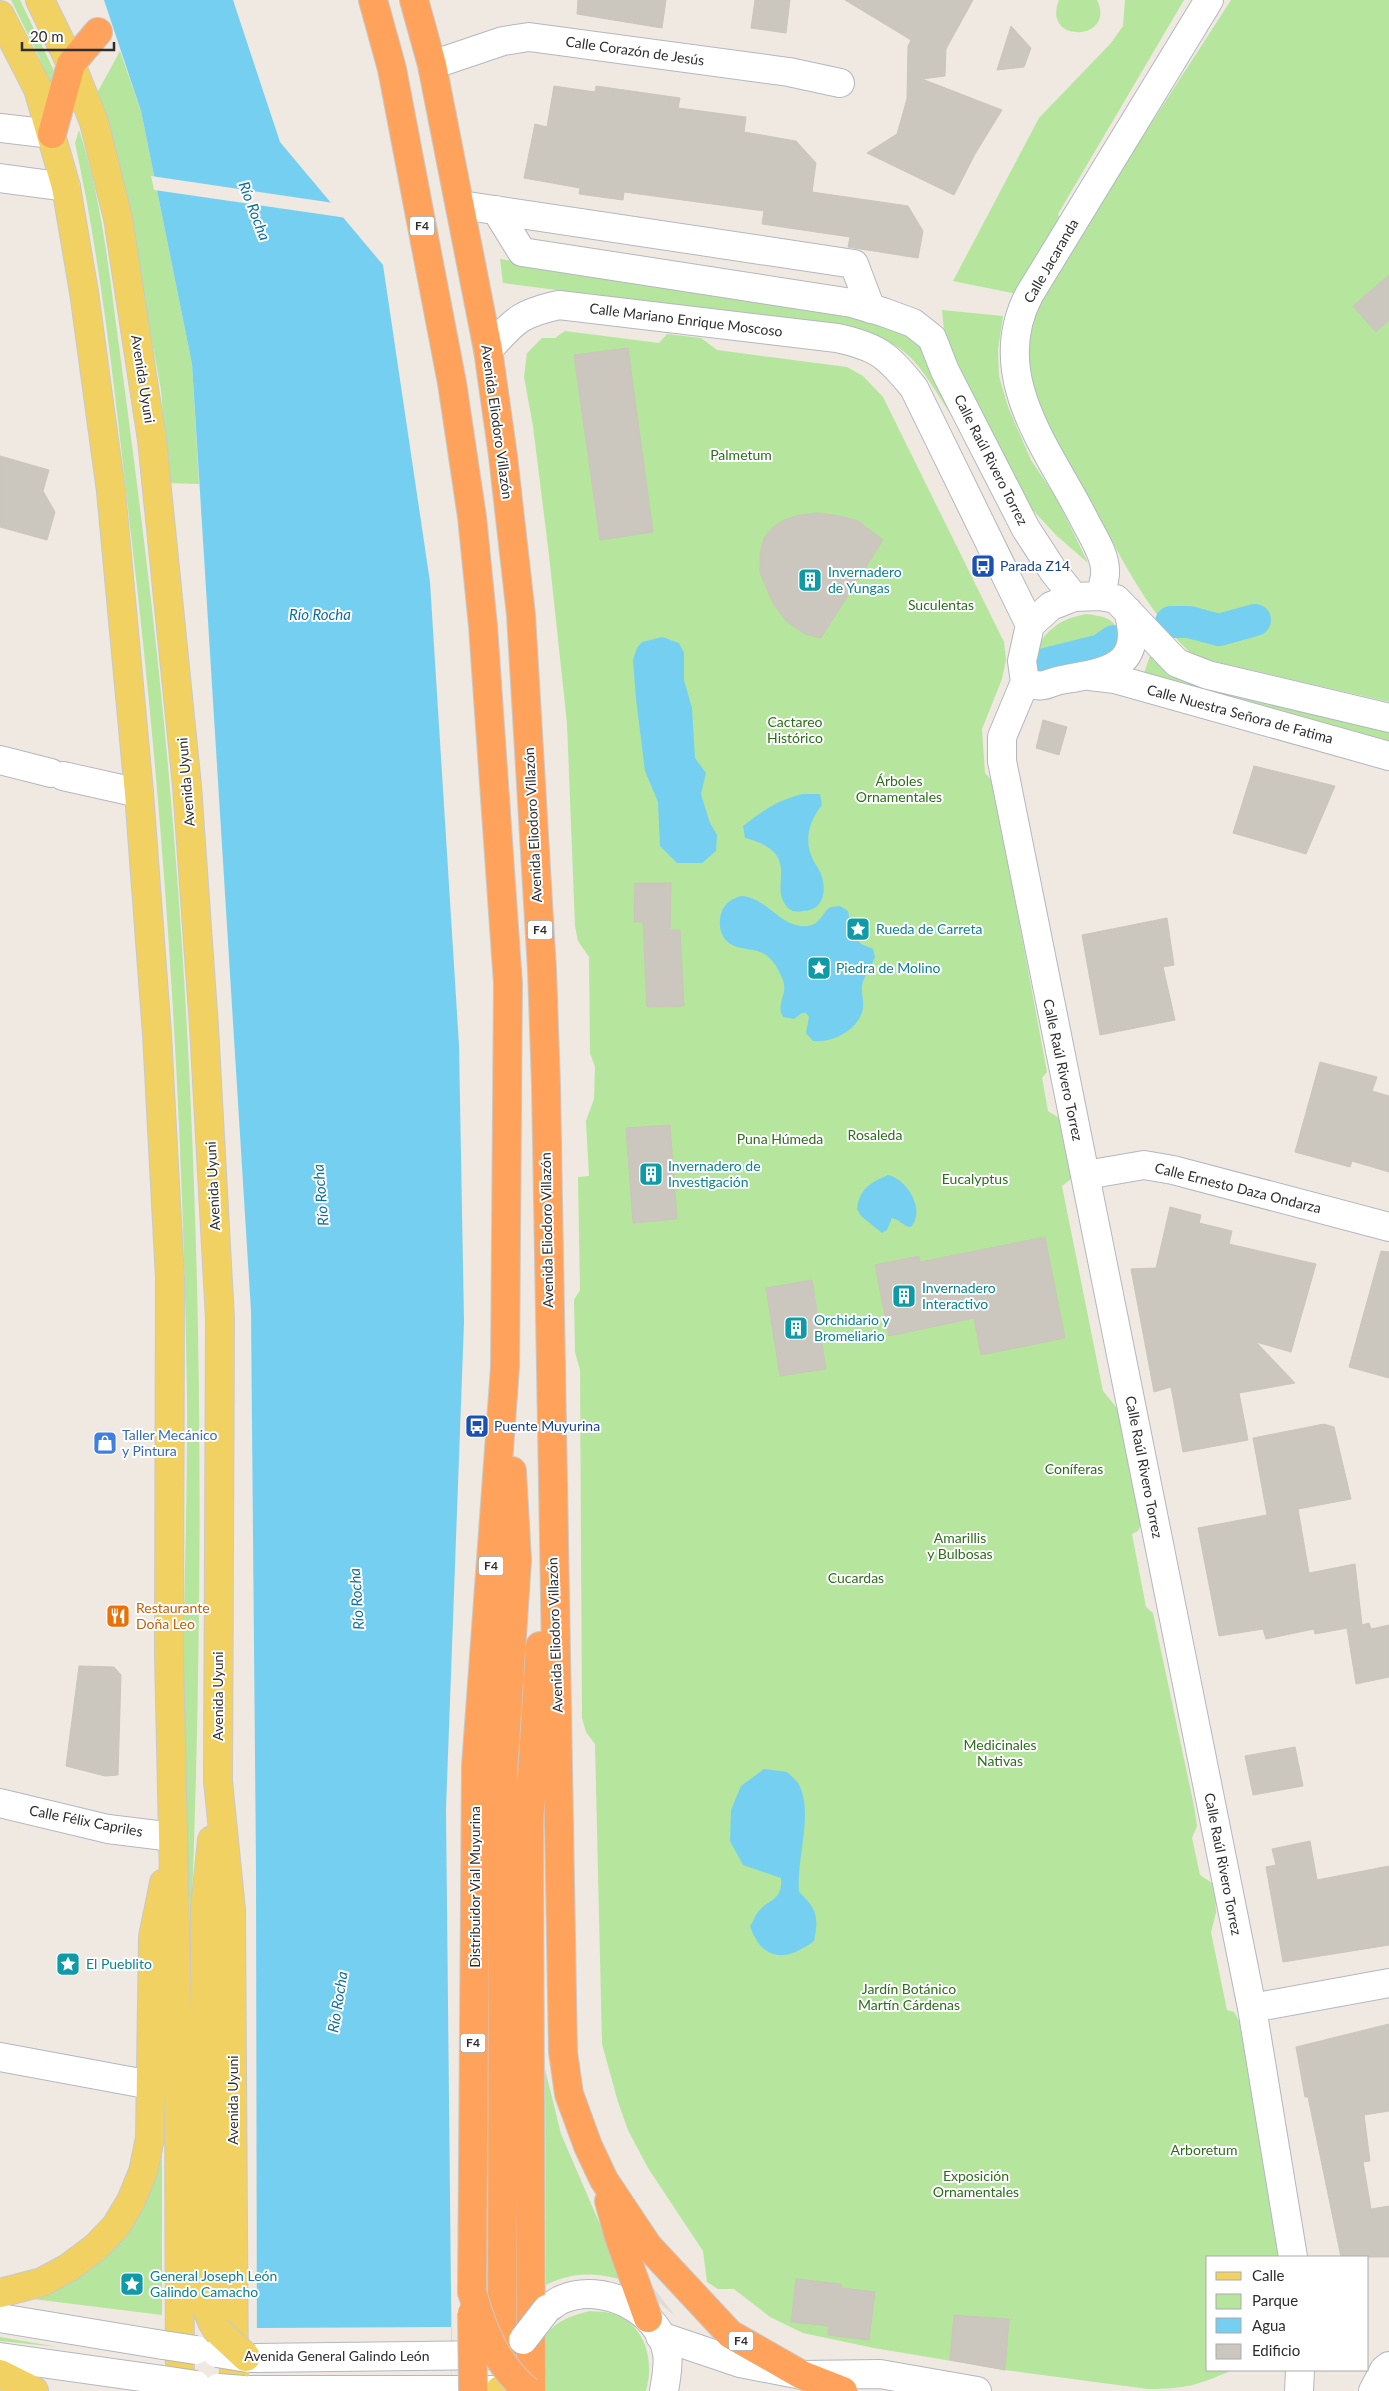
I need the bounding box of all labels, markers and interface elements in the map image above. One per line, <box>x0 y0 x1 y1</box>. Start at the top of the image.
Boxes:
scale bar <box>22 20 115 52</box>
text: 20 m <box>30 27 64 45</box>
street label: Calle Corazón de Jesús <box>565 32 706 69</box>
water label: Río Rocha <box>235 179 275 243</box>
street label: Calle Jacaranda <box>1020 216 1082 306</box>
road number: F4 <box>410 217 434 236</box>
street label: Calle Mariano Enrique Moscoso <box>589 299 784 340</box>
street label: Avenida Uyuni <box>128 333 159 424</box>
street label: Avenida Eliodoro Villazón <box>478 344 517 500</box>
street label: Calle Raúl Rivero Torrez <box>951 391 1032 528</box>
park label: Palmetum <box>710 446 772 463</box>
bus stop icon: Parada Z14 <box>970 553 996 579</box>
place label: Parada Z14 <box>1000 557 1070 574</box>
place label: Invernadero de Yungas <box>828 563 902 596</box>
building icon: Invernadero de Yungas <box>797 567 823 593</box>
park label: Suculentas <box>908 596 974 613</box>
water label: Río Rocha <box>289 605 351 623</box>
street label: Calle Nuestra Señora de Fatima <box>1145 680 1335 747</box>
park label: Cactareo Histórico <box>767 713 823 746</box>
street label: Avenida Uyuni <box>173 737 198 827</box>
street label: Avenida Eliodoro Villazón <box>520 747 545 903</box>
park label: Árboles Ornamentales <box>856 772 942 805</box>
place icon: Rueda de Carreta <box>845 916 871 942</box>
road number: F4 <box>528 920 552 940</box>
place label: Rueda de Carreta <box>876 920 982 937</box>
place icon: Piedra de Molino <box>806 955 832 981</box>
place label: Piedra de Molino <box>836 959 940 976</box>
street label: Calle Raúl Rivero Torrez <box>1040 997 1087 1142</box>
park label: Rosaleda <box>848 1126 902 1143</box>
park label: Puna Húmeda <box>737 1130 823 1147</box>
street label: Avenida Uyuni <box>202 1141 223 1231</box>
street label: Avenida Eliodoro Villazón <box>537 1152 556 1308</box>
place label: Invernadero de Investigación <box>668 1157 761 1190</box>
street label: Calle Ernesto Daza Ondarza <box>1153 1159 1323 1216</box>
building icon: Invernadero de Investigación <box>638 1161 664 1187</box>
water label: Río Rocha <box>308 1163 332 1227</box>
park label: Eucalyptus <box>942 1170 1008 1187</box>
place label: Invernadero Interactivo <box>922 1279 996 1312</box>
building icon: Invernadero Interactivo <box>891 1283 917 1309</box>
place label: Orchidario y Bromeliario <box>814 1311 890 1344</box>
building icon: Orchidario y Bromeliario <box>783 1315 809 1341</box>
street label: Calle Raúl Rivero Torrez <box>1122 1394 1167 1540</box>
bus stop icon: Puente Muyurina <box>464 1413 490 1439</box>
place label: Puente Muyurina <box>494 1417 600 1434</box>
place label: Taller Mecánico y Pintura <box>122 1426 218 1459</box>
shop icon: Taller Mecánico y Pintura <box>92 1430 118 1456</box>
park label: Coníferas <box>1045 1460 1103 1477</box>
park label: Amarillis y Bulbosas <box>927 1529 993 1562</box>
road number: F4 <box>478 1556 504 1575</box>
street label: Avenida Eliodoro Villazón <box>543 1557 566 1713</box>
water label: Río Rocha <box>345 1567 367 1631</box>
park label: Cucardas <box>828 1569 884 1586</box>
place label: Restaurante Doña Leo <box>136 1599 210 1632</box>
restaurant icon: Restaurante Doña Leo <box>105 1603 131 1629</box>
street label: Avenida Uyuni <box>209 1651 226 1741</box>
park label: Medicinales Nativas <box>964 1736 1036 1769</box>
street label: Calle Raúl Rivero Torrez <box>1201 1791 1246 1937</box>
street label: Calle Félix Capriles <box>28 1801 144 1840</box>
street label: Distribuidor Vial Muyurina <box>466 1806 483 1968</box>
place icon: El Pueblito <box>55 1951 81 1977</box>
place label: El Pueblito <box>86 1955 152 1972</box>
water label: Río Rocha <box>323 1970 351 2034</box>
park label: Jardín Botánico Martín Cárdenas <box>858 1980 960 2013</box>
road number: F4 <box>460 2034 486 2052</box>
street label: Avenida Uyuni <box>224 2055 241 2145</box>
park label: Arboretum <box>1171 2141 1237 2158</box>
park label: Exposición Ornamentales <box>933 2167 1019 2200</box>
legend <box>1206 2256 1369 2371</box>
text: Calle <box>1252 2266 1285 2284</box>
place label: General Joseph León Galindo Camacho <box>150 2267 277 2300</box>
place icon: General Joseph León Galindo Camacho <box>119 2271 145 2297</box>
text: Parque <box>1252 2291 1298 2309</box>
text: Agua <box>1252 2316 1286 2334</box>
road number: F4 <box>728 2332 754 2350</box>
text: Edificio <box>1252 2341 1300 2359</box>
street label: Avenida General Galindo León <box>244 2347 430 2364</box>

